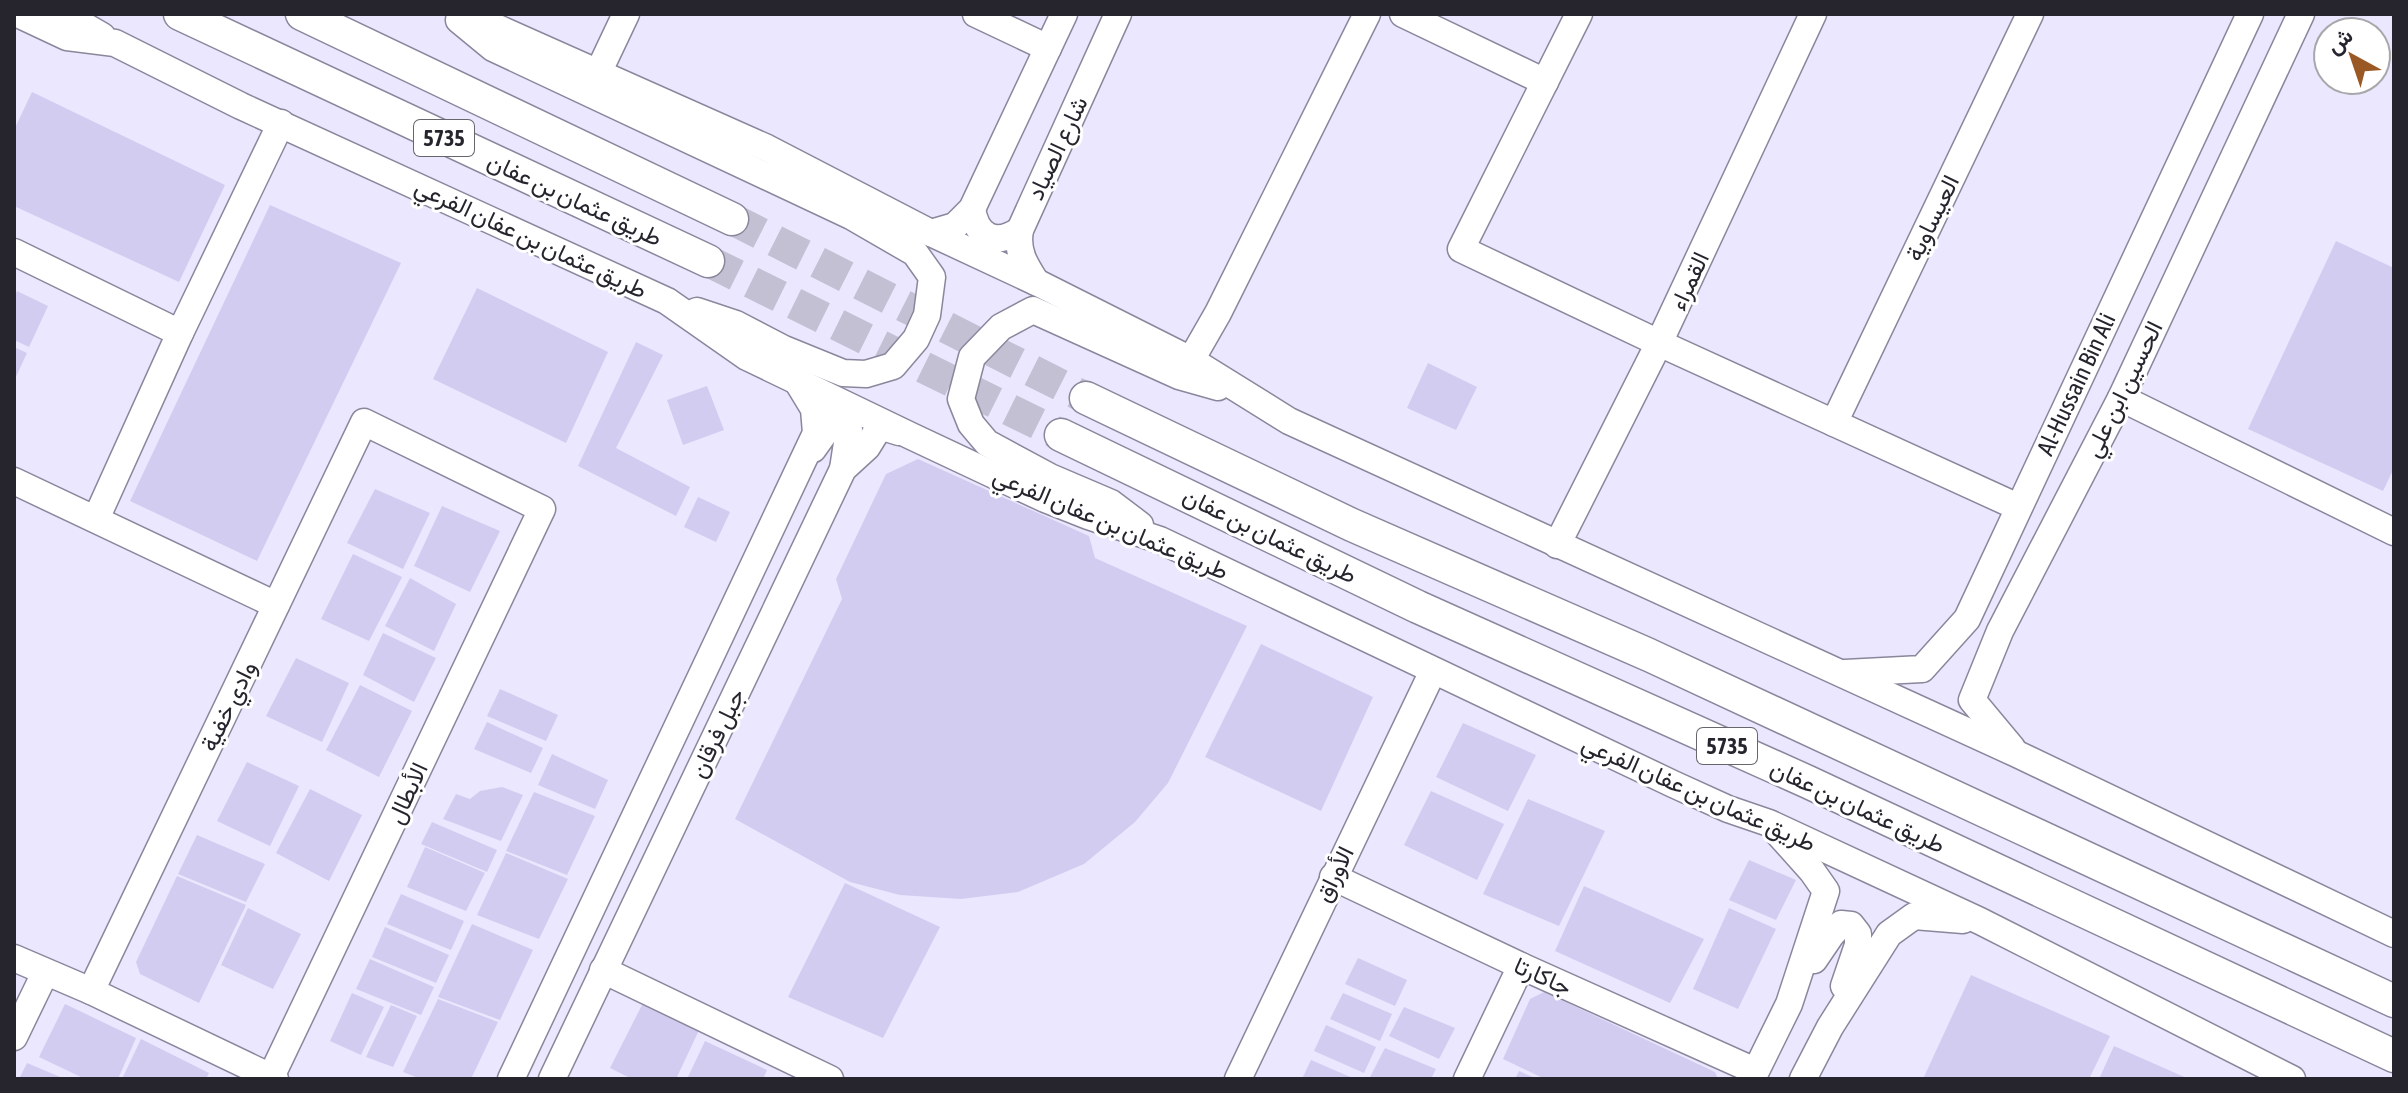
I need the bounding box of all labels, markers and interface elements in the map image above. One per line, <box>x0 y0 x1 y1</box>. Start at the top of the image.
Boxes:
north arrow <box>2312 16 2392 96</box>
text: ش <box>2321 22 2358 60</box>
street label: شارع الصياد <box>1021 92 1095 205</box>
road number: 5735 <box>414 120 474 156</box>
street label: طريق عثمان بن عفان <box>483 147 667 253</box>
street label: العيساوية <box>1900 171 1966 266</box>
street label: طريق عثمان بن عفان الفرعي <box>408 172 651 309</box>
street label: القمراء <box>1664 248 1716 315</box>
street label: Al-Hussain Bin Ali <box>2031 309 2121 459</box>
street label: الحسين ابن علي <box>2078 316 2173 464</box>
street label: طريق عثمان بن عفان الفرعي <box>987 461 1233 590</box>
street label: طريق عثمان بن عفان <box>1178 481 1361 590</box>
street label: وادي خفية <box>195 656 267 758</box>
street label: جبل فرقان <box>684 684 752 783</box>
road number: 5735 <box>1697 728 1757 764</box>
street label: طريق عثمان بن عفان الفرعي <box>1576 729 1820 862</box>
street label: طريق عثمان بن عفان <box>1766 754 1950 860</box>
street label: الأبطال <box>381 758 434 828</box>
street label: الأوراق <box>1309 842 1361 907</box>
street label: جاكارتا <box>1509 951 1576 1002</box>

